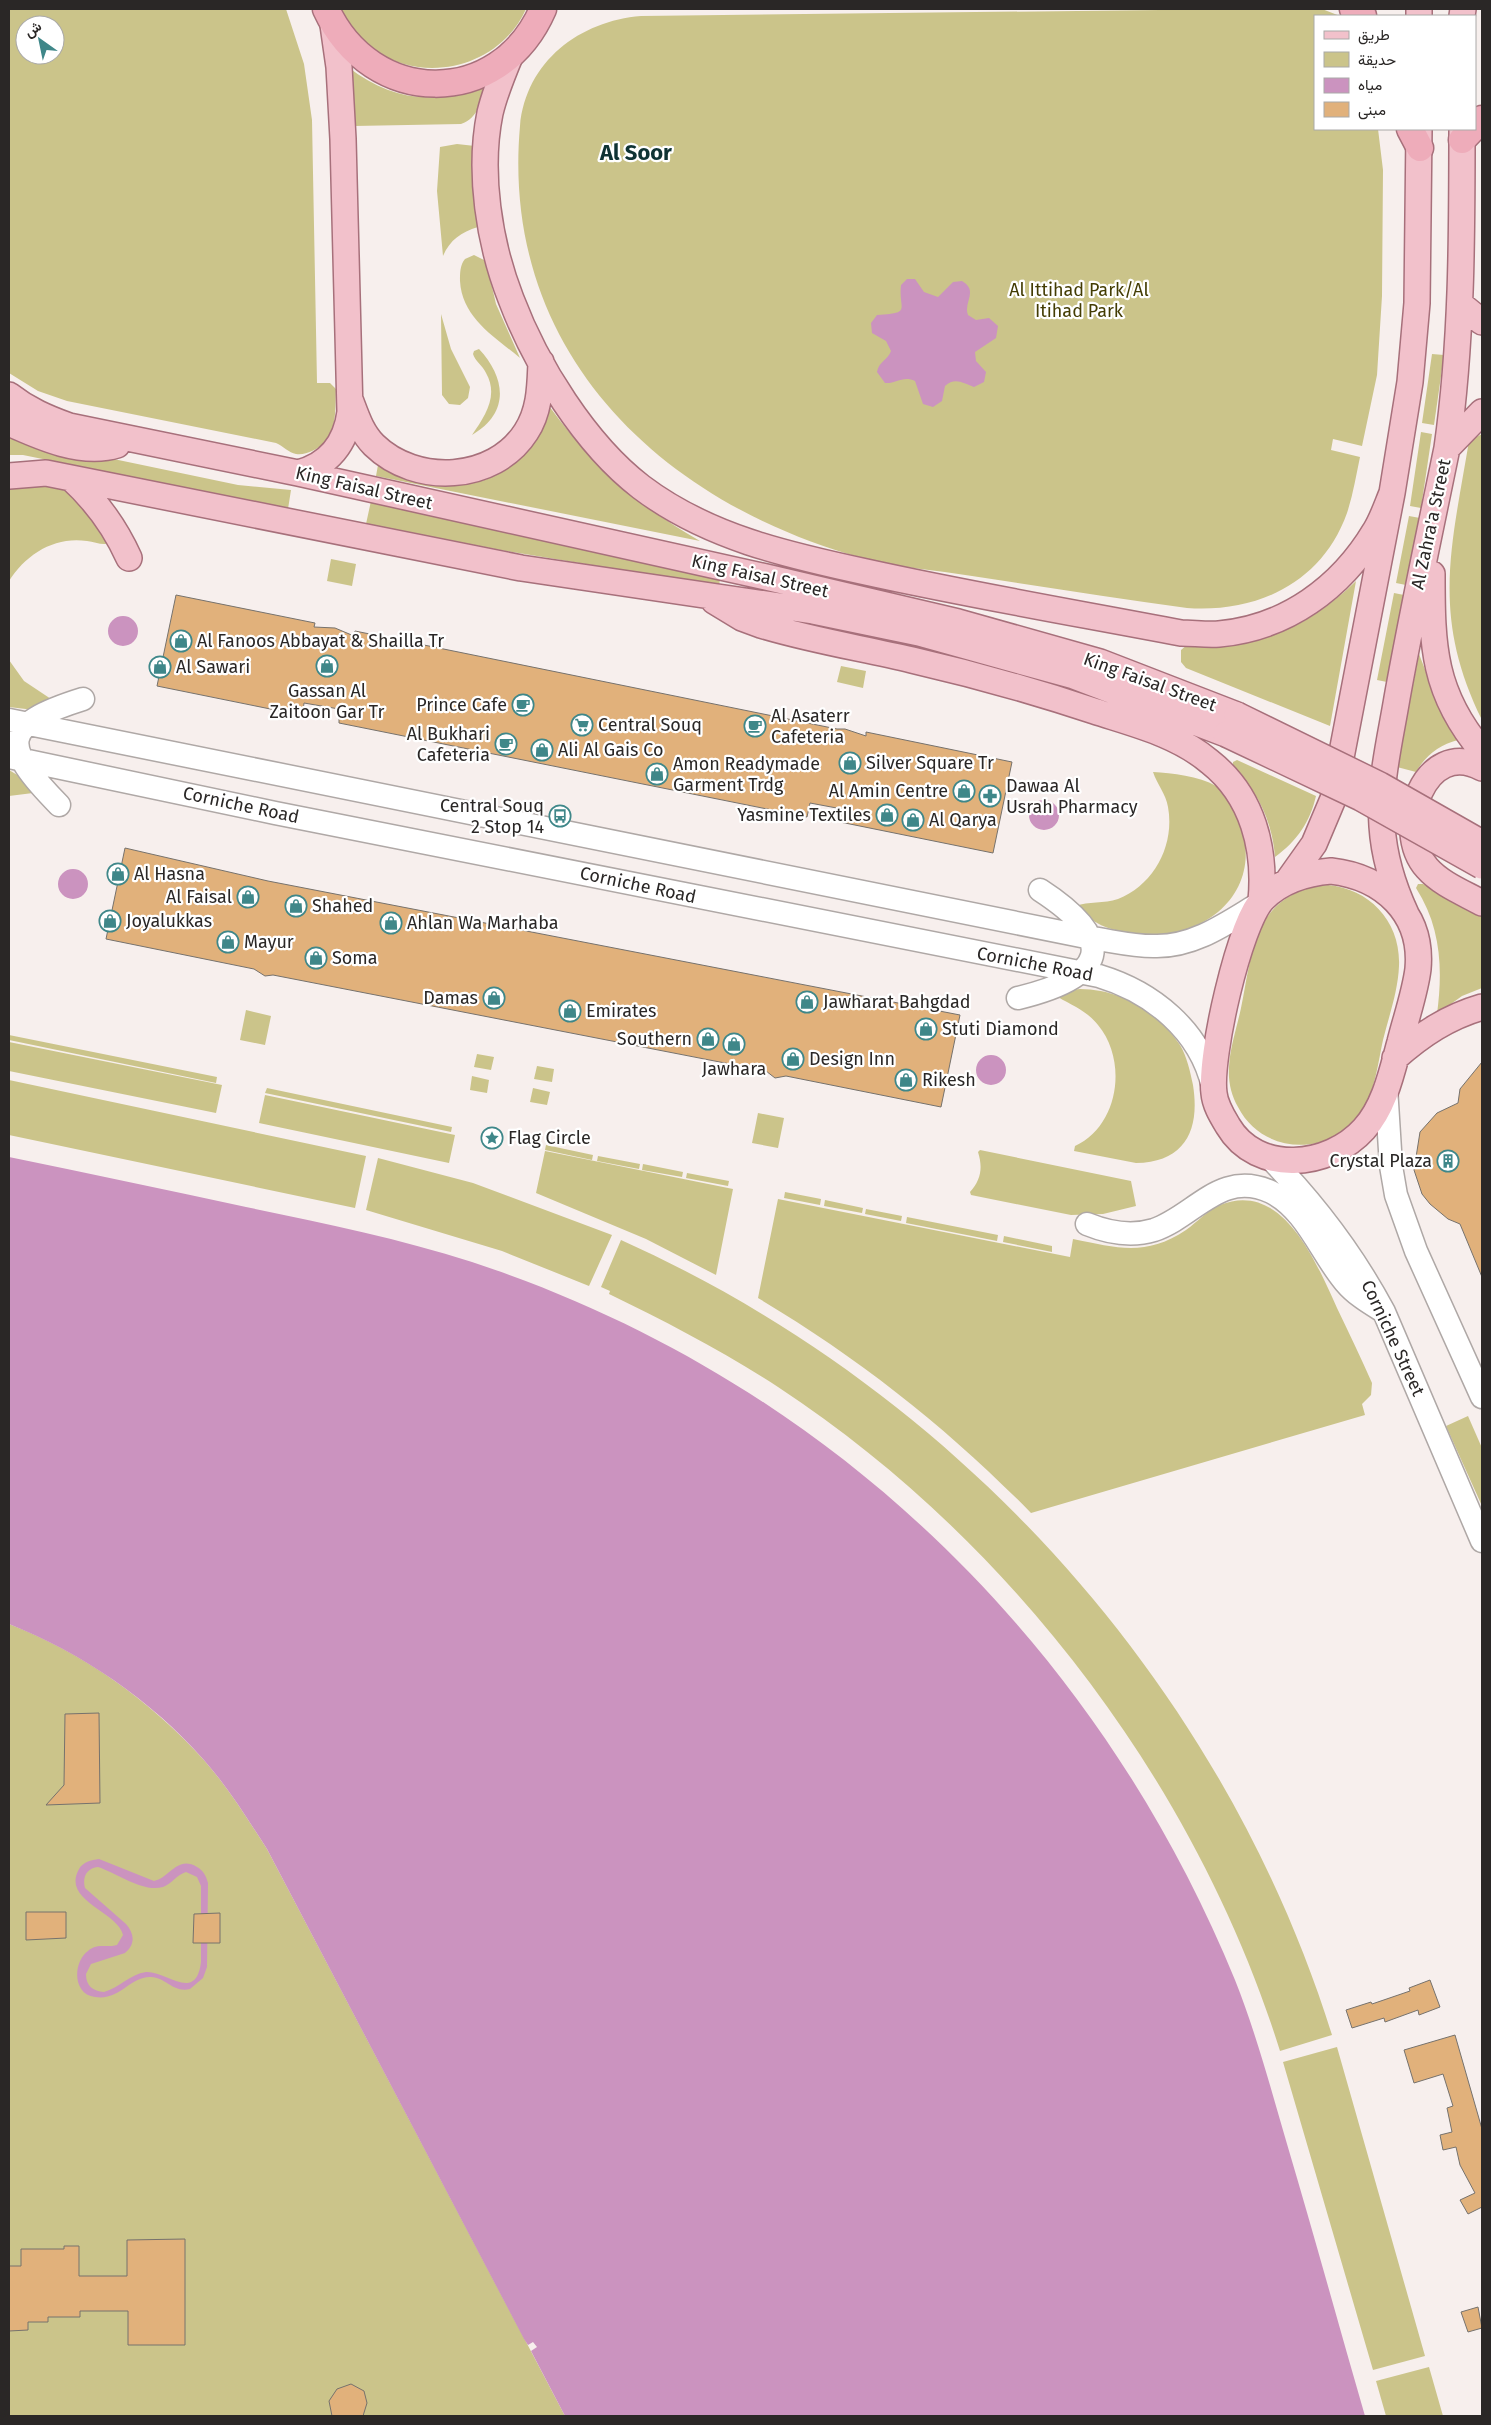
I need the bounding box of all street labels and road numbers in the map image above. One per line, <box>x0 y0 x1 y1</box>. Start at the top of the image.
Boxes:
street label: Al Zahra'a Street <box>1406 456 1456 591</box>
street label: King Faisal Street <box>293 462 435 515</box>
street label: King Faisal Street <box>689 550 831 603</box>
street label: King Faisal Street <box>1081 648 1220 716</box>
street label: Corniche Road <box>181 782 301 828</box>
street label: Corniche Road <box>578 862 698 908</box>
street label: Corniche Road <box>975 942 1095 986</box>
street label: Corniche Street <box>1357 1277 1430 1400</box>

